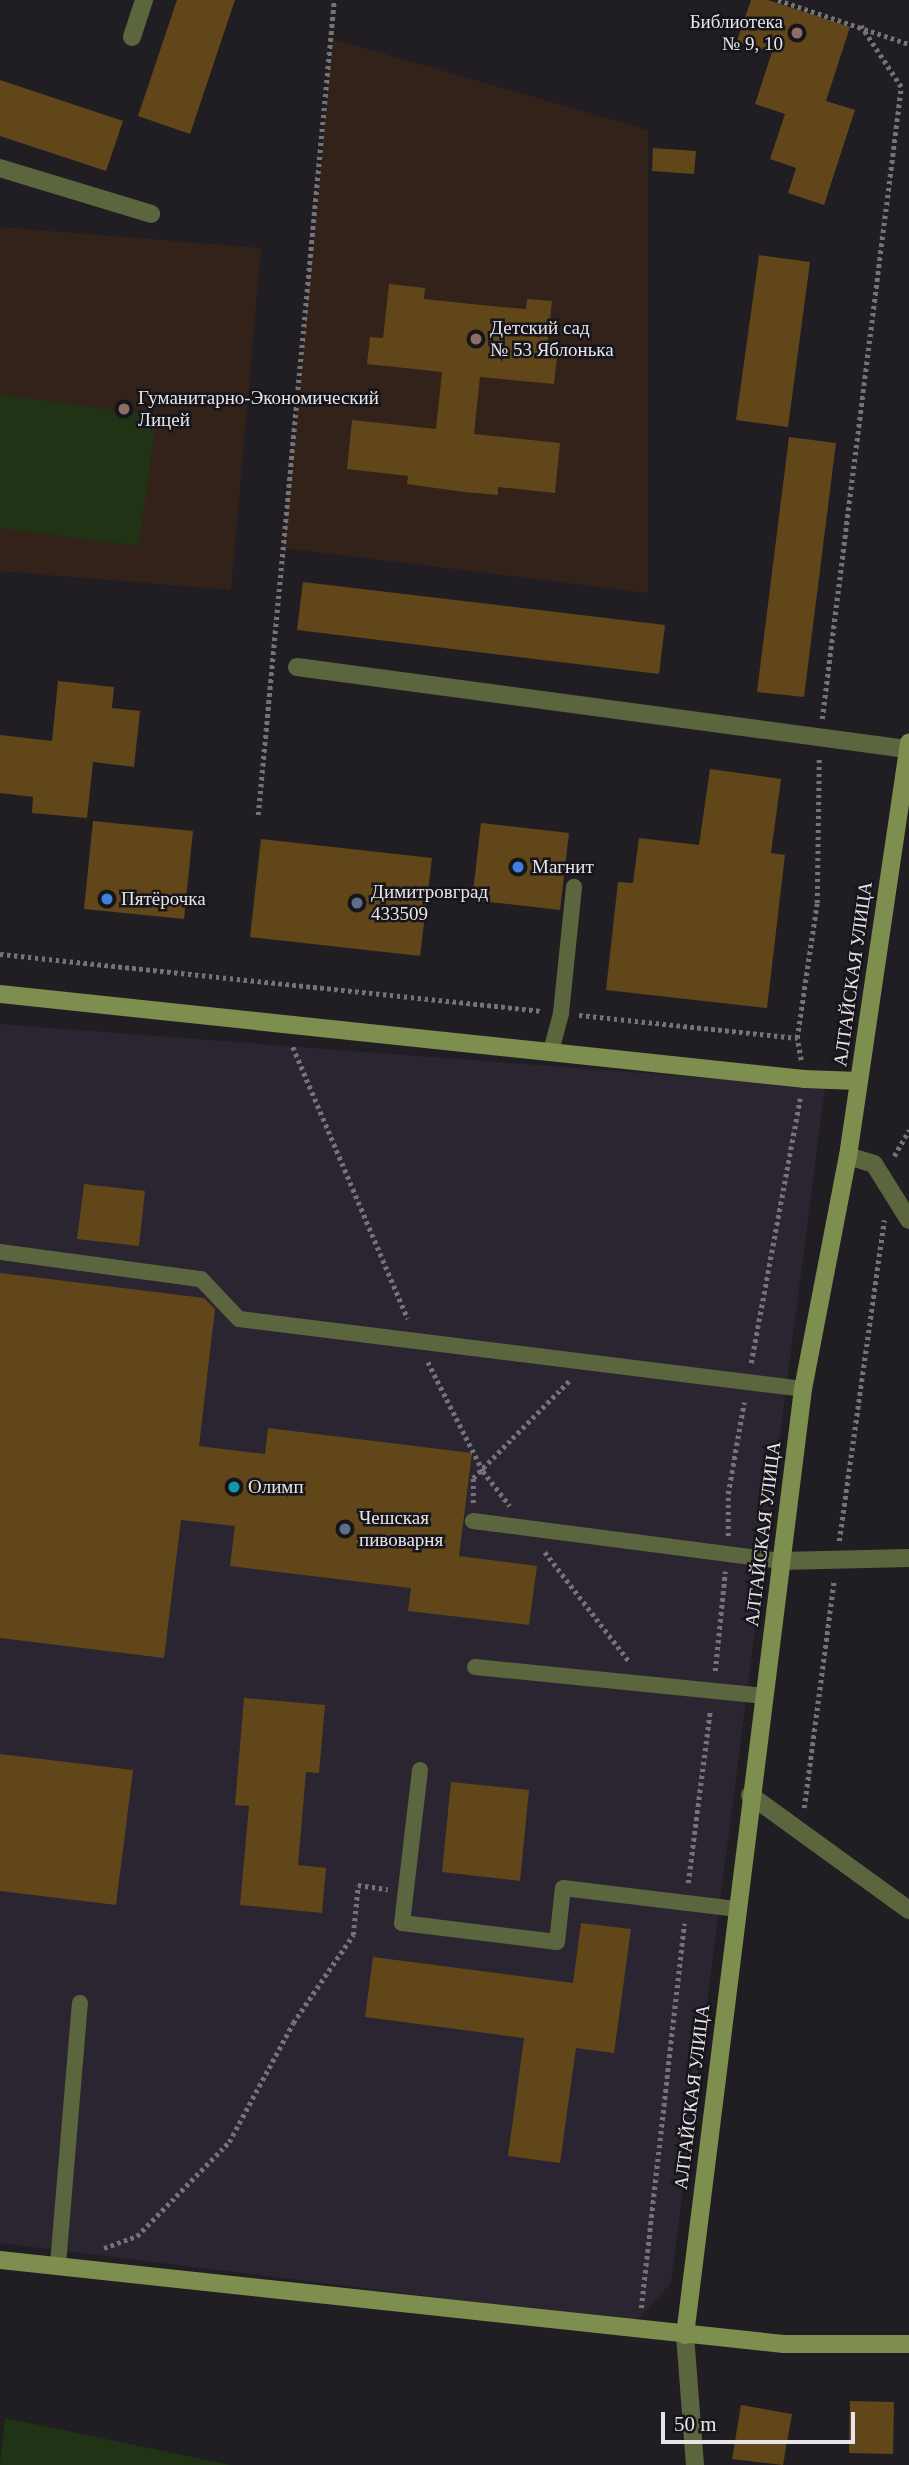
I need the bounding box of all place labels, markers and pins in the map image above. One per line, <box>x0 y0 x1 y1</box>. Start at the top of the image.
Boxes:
place label: Библиотека № 9, 10 <box>690 11 783 55</box>
marker: Библиотека № 9, 10 <box>789 25 805 41</box>
place label: Детский сад № 53 Яблонька <box>490 317 614 361</box>
marker: Детский сад № 53 Яблонька <box>468 331 484 347</box>
place label: Гуманитарно-Экономический Лицей <box>138 387 379 431</box>
marker: Гуманитарно-Экономический Лицей <box>116 401 132 417</box>
place label: Магнит <box>532 856 594 878</box>
marker: Магнит <box>510 859 526 875</box>
place label: Димитровград 433509 <box>371 881 488 925</box>
place label: Пятёрочка <box>121 888 206 910</box>
marker: Пятёрочка <box>99 891 115 907</box>
marker: Димитровград 433509 <box>349 895 365 911</box>
place label: Олимп <box>248 1476 304 1498</box>
marker: Олимп <box>226 1479 242 1495</box>
place label: Чешская пивоварня <box>359 1507 443 1551</box>
marker: Чешская пивоварня <box>337 1521 353 1537</box>

